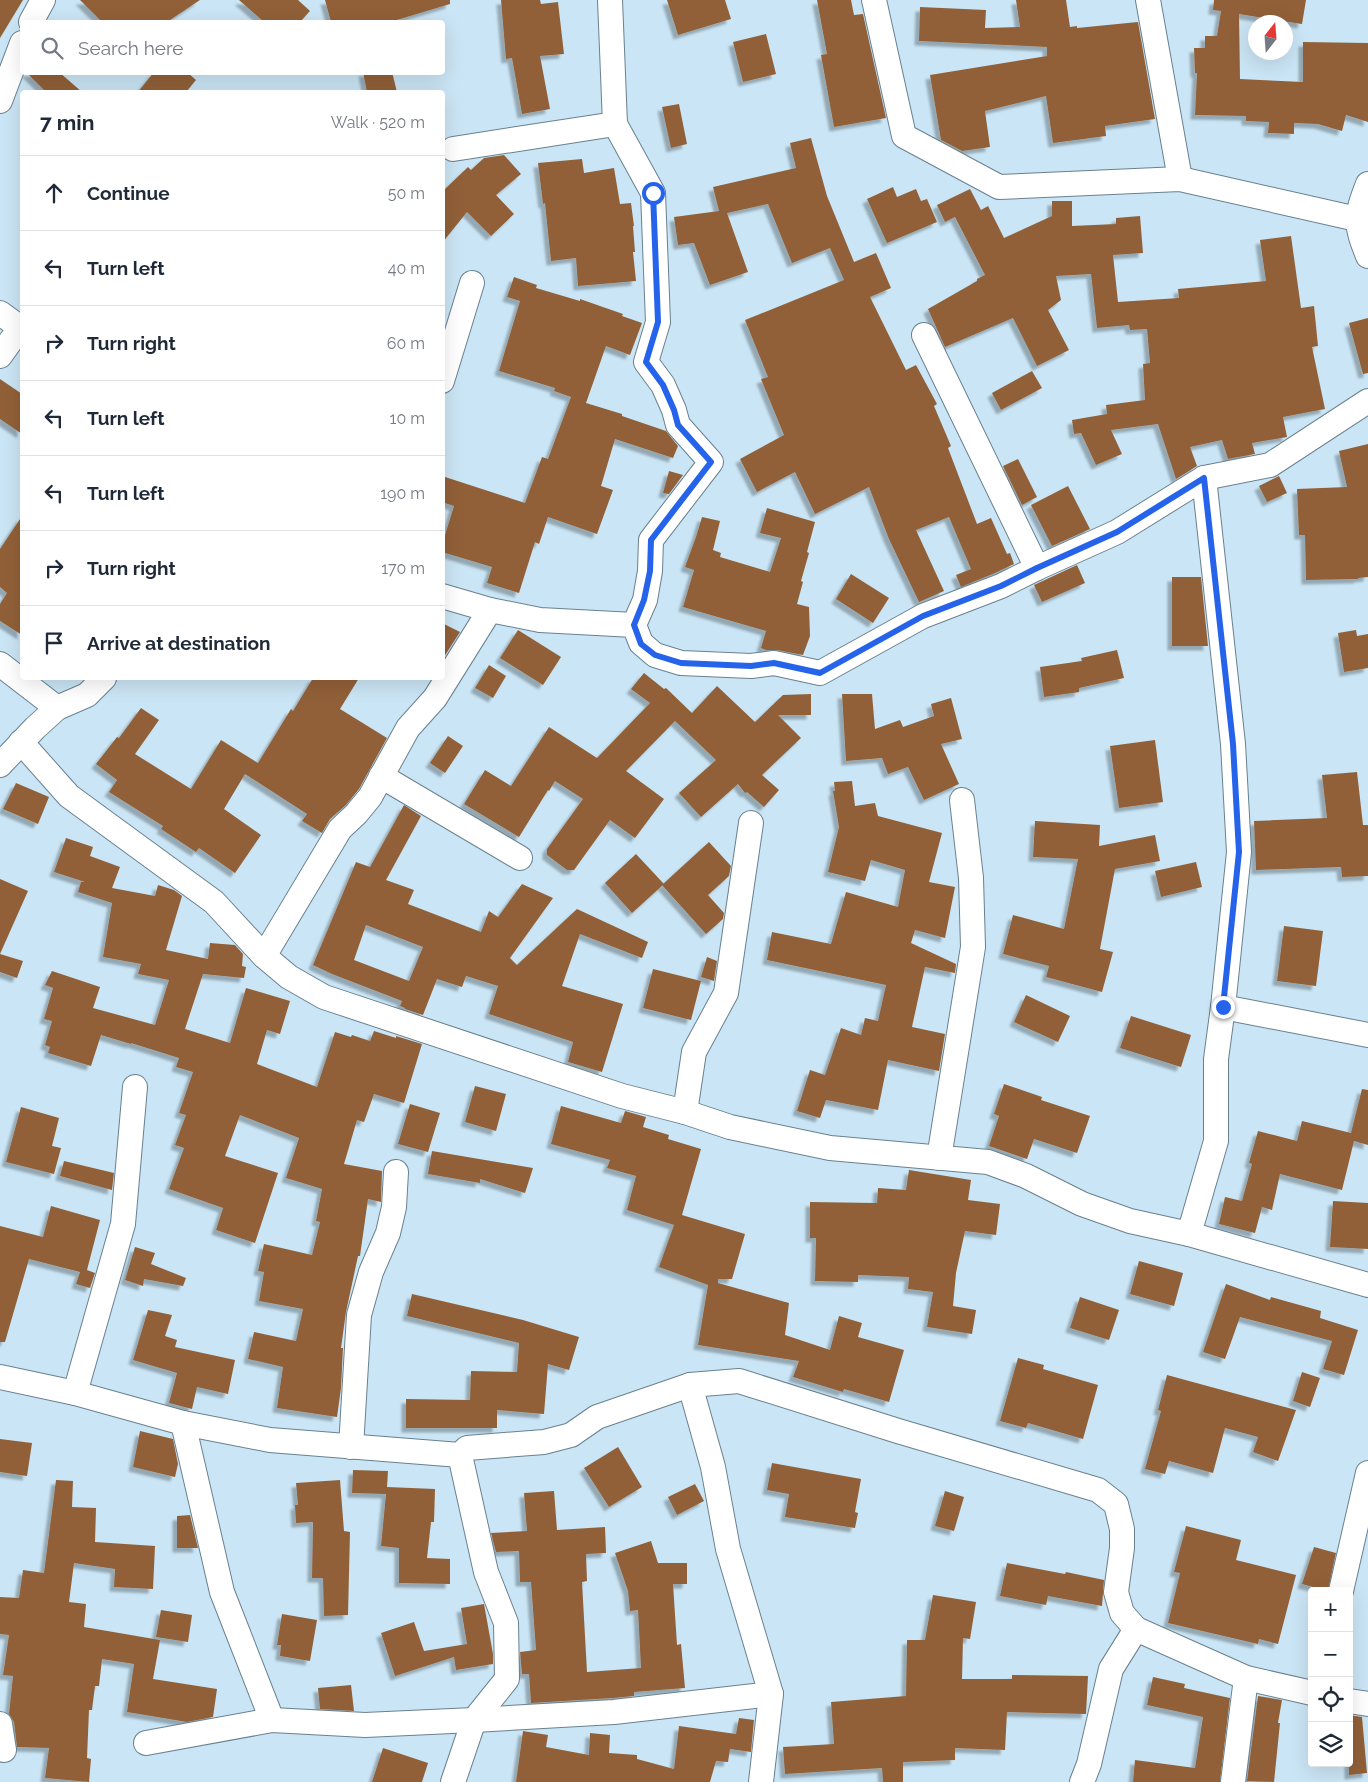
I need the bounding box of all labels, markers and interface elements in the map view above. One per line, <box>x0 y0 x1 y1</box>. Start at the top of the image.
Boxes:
north arrow <box>1248 15 1293 60</box>
search box <box>20 20 445 75</box>
icon: search <box>38 34 66 62</box>
text: Search here <box>78 37 184 59</box>
text: 7 min <box>40 110 94 135</box>
text: Walk · 520 m <box>331 113 425 132</box>
icon: ahead <box>40 179 68 207</box>
text: Continue <box>87 182 170 204</box>
route start <box>642 182 665 205</box>
text: 50 m <box>388 184 425 203</box>
icon: left <box>40 254 68 282</box>
text: Turn left <box>87 257 164 279</box>
text: 40 m <box>388 259 425 278</box>
icon: right <box>40 329 68 357</box>
text: Turn right <box>87 332 176 354</box>
text: 60 m <box>387 334 425 353</box>
icon: left <box>40 404 68 432</box>
text: Turn left <box>87 407 164 429</box>
text: 10 m <box>390 409 425 428</box>
icon: left <box>40 479 68 507</box>
text: Turn left <box>87 482 164 504</box>
text: 190 m <box>380 484 425 503</box>
icon: right <box>40 554 68 582</box>
text: Turn right <box>87 557 176 579</box>
text: 170 m <box>381 559 425 578</box>
icon: arrive <box>40 629 68 657</box>
text: Arrive at destination <box>87 632 271 654</box>
route end <box>1212 996 1235 1019</box>
map controls <box>1308 1587 1353 1767</box>
button: + <box>1308 1587 1353 1632</box>
button: − <box>1308 1632 1353 1677</box>
button: locate <box>1308 1677 1353 1722</box>
button: layers <box>1308 1722 1353 1767</box>

